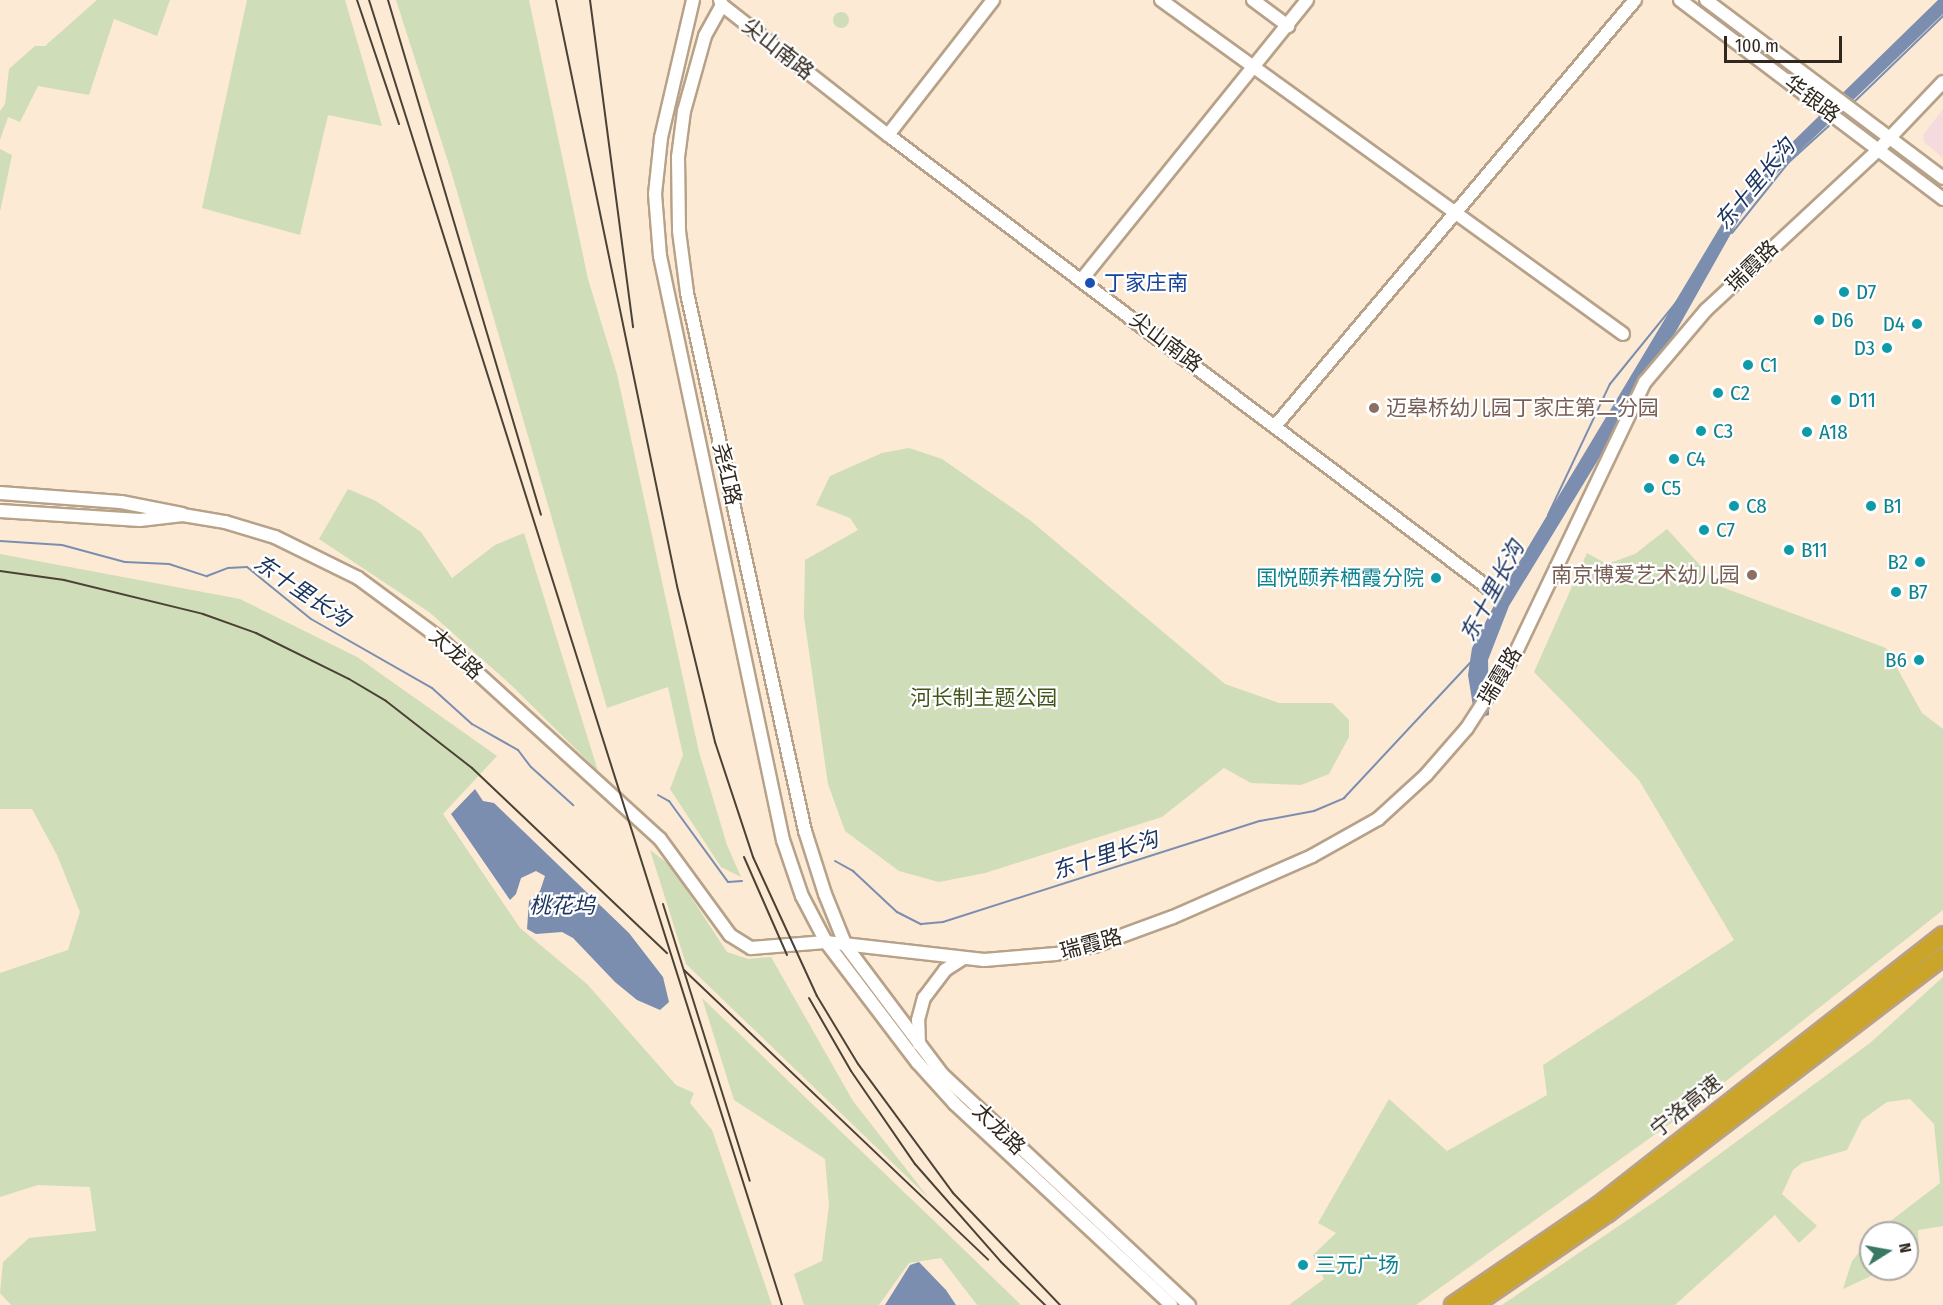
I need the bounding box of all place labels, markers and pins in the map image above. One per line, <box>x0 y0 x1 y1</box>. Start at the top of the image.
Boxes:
place label: 丁家庄南 <box>1104 270 1188 296</box>
marker: 丁家庄南 <box>1081 274 1099 292</box>
place label: D7 <box>1856 279 1876 305</box>
marker: D7 <box>1837 285 1851 299</box>
place label: D6 <box>1831 307 1854 333</box>
place label: D4 <box>1883 311 1905 337</box>
marker: D6 <box>1812 313 1826 327</box>
marker: D4 <box>1910 317 1924 331</box>
place label: D3 <box>1854 335 1875 361</box>
marker: D3 <box>1880 341 1894 355</box>
place label: C1 <box>1760 352 1778 378</box>
marker: C1 <box>1741 358 1755 372</box>
place label: C2 <box>1730 380 1750 406</box>
marker: C2 <box>1711 386 1725 400</box>
place label: D11 <box>1848 387 1876 413</box>
marker: D11 <box>1829 393 1843 407</box>
place label: 迈皋桥幼儿园丁家庄第二分园 <box>1386 395 1659 421</box>
marker: 迈皋桥幼儿园丁家庄第二分园 <box>1367 401 1381 415</box>
place label: C3 <box>1713 418 1733 444</box>
place label: A18 <box>1819 419 1848 445</box>
marker: C3 <box>1694 424 1708 438</box>
marker: A18 <box>1800 425 1814 439</box>
place label: C4 <box>1686 446 1706 472</box>
marker: C4 <box>1667 452 1681 466</box>
place label: C5 <box>1661 475 1681 501</box>
marker: C5 <box>1642 481 1656 495</box>
place label: C8 <box>1746 493 1767 519</box>
place label: B1 <box>1883 493 1902 519</box>
marker: C8 <box>1727 499 1741 513</box>
marker: B1 <box>1864 499 1878 513</box>
place label: C7 <box>1716 517 1735 543</box>
marker: C7 <box>1697 523 1711 537</box>
place label: B11 <box>1801 537 1828 563</box>
marker: B11 <box>1782 543 1796 557</box>
place label: B2 <box>1888 549 1908 575</box>
marker: B2 <box>1913 555 1927 569</box>
place label: 南京博爱艺术幼儿园 <box>1551 562 1740 588</box>
place label: 国悦颐养栖霞分院 <box>1256 565 1424 591</box>
marker: 南京博爱艺术幼儿园 <box>1745 568 1759 582</box>
marker: 国悦颐养栖霞分院 <box>1429 571 1443 585</box>
place label: B7 <box>1908 579 1927 605</box>
marker: B7 <box>1889 585 1903 599</box>
place label: B6 <box>1885 647 1907 673</box>
marker: B6 <box>1912 653 1926 667</box>
place label: 三元广场 <box>1315 1252 1399 1278</box>
marker: 三元广场 <box>1296 1258 1310 1272</box>

